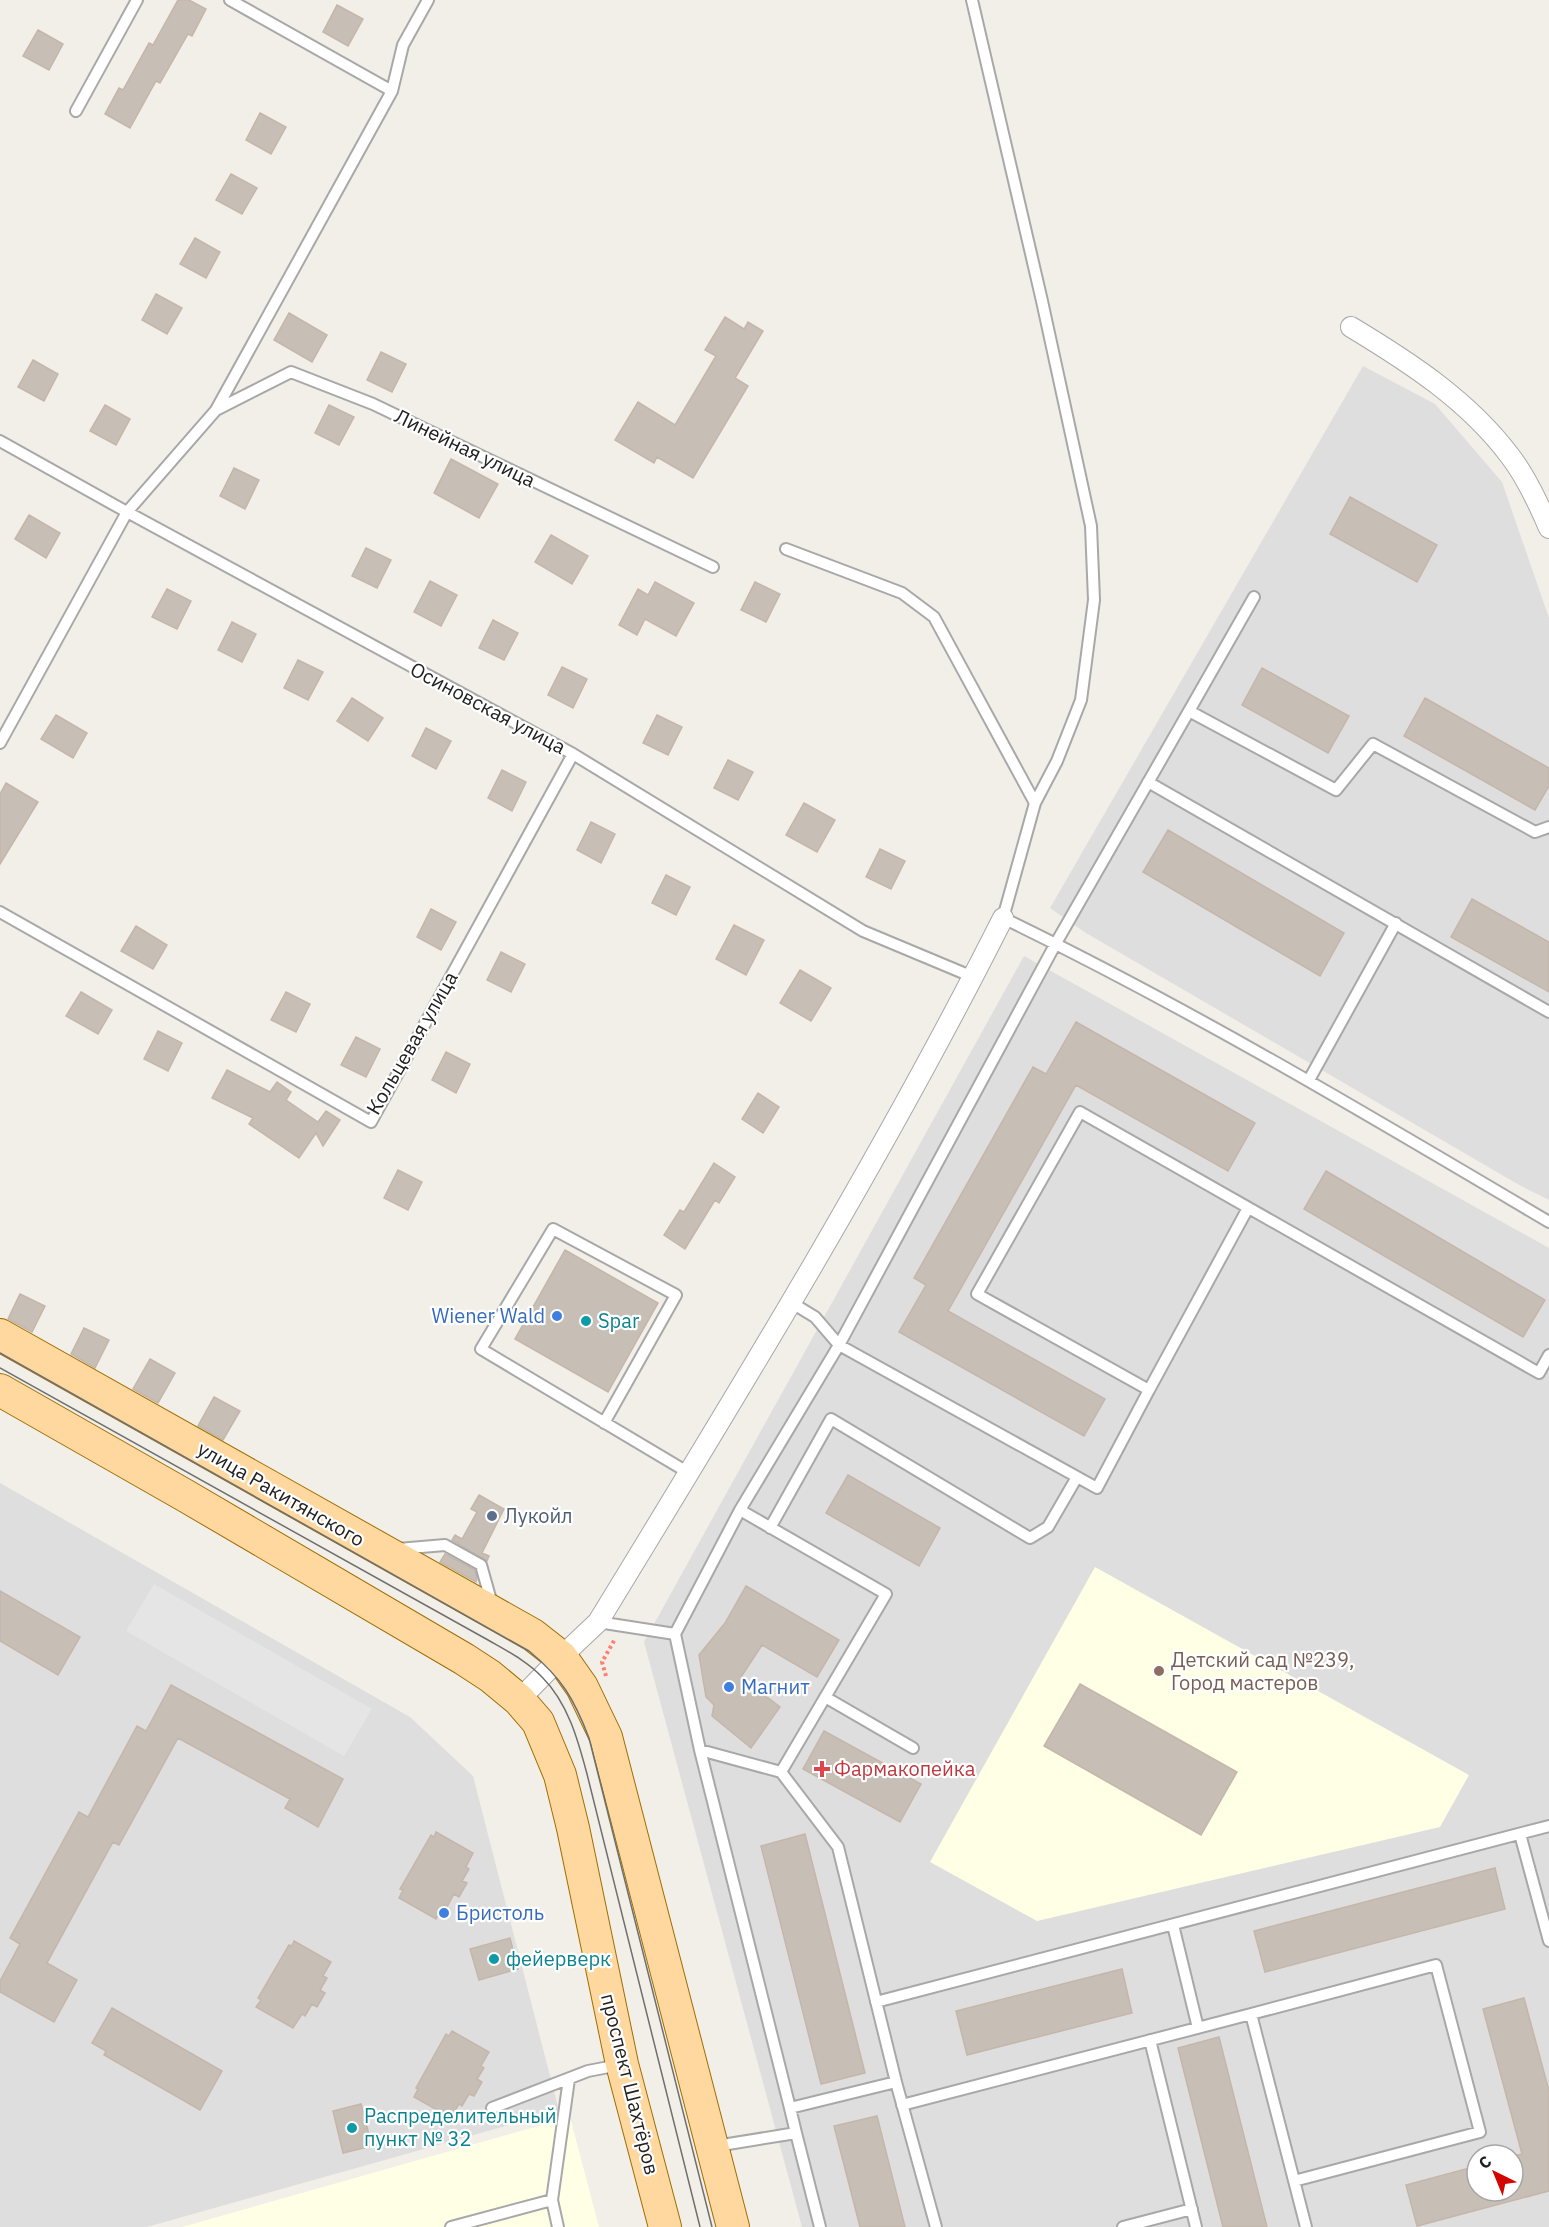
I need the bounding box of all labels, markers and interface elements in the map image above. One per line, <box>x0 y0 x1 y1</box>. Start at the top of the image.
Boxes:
street label: Линейная улица <box>390 402 540 493</box>
street label: Осиновская улица <box>406 655 571 760</box>
street label: Кольцевая улица <box>360 966 464 1119</box>
place label: Wiener Wald <box>431 1302 545 1329</box>
place label: Spar <box>598 1307 639 1334</box>
marker: Wiener Wald <box>550 1309 564 1323</box>
marker: Spar <box>579 1314 593 1328</box>
street label: улица Ракитянского <box>193 1435 370 1552</box>
place label: Лукойл <box>504 1502 573 1529</box>
marker: Лукойл <box>485 1509 499 1523</box>
place label: Детский сад №239, Город мастеров <box>1171 1646 1354 1696</box>
marker: Детский сад №239, Город мастеров <box>1152 1664 1166 1678</box>
place label: Магнит <box>741 1673 810 1700</box>
marker: Магнит <box>722 1680 736 1694</box>
place label: Фармакопейка <box>834 1755 976 1782</box>
marker: Фармакопейка <box>815 1762 829 1776</box>
place label: Бристоль <box>456 1899 544 1926</box>
marker: Бристоль <box>437 1906 451 1920</box>
place label: фейерверк <box>506 1945 611 1972</box>
marker: фейерверк <box>487 1952 501 1966</box>
street label: проспект Шахтёров <box>595 1990 666 2177</box>
place label: Распределительный пункт № 32 <box>364 2102 557 2152</box>
marker: Распределительный пункт № 32 <box>345 2121 359 2135</box>
north arrow <box>1465 2143 1525 2203</box>
text: С <box>1474 2151 1495 2173</box>

